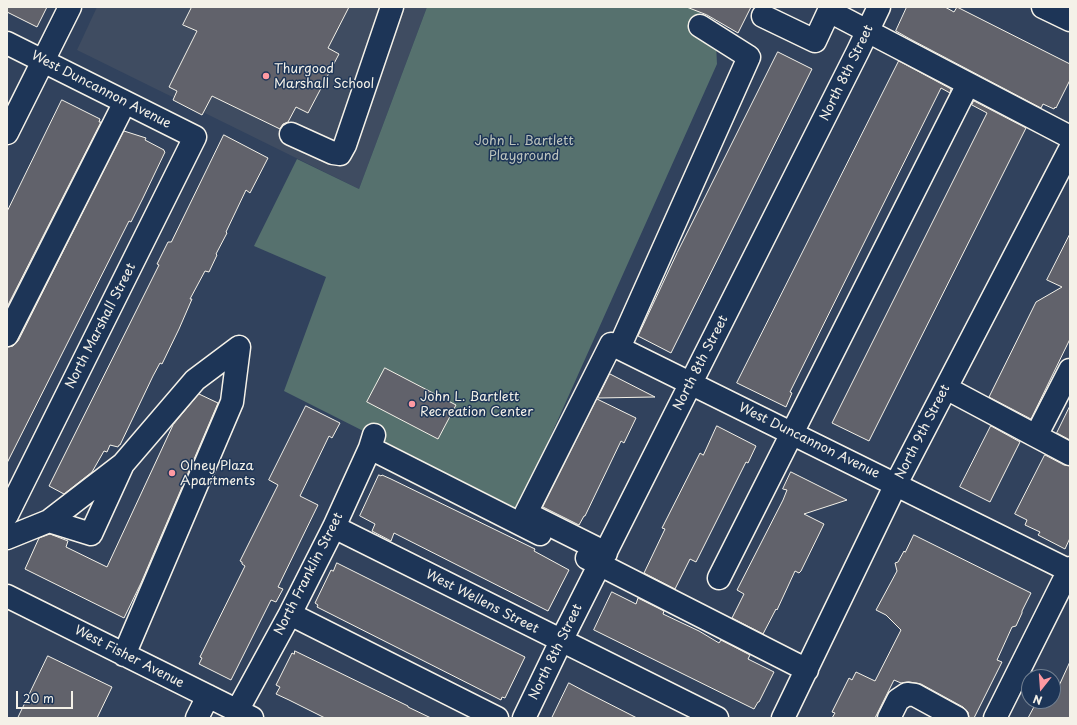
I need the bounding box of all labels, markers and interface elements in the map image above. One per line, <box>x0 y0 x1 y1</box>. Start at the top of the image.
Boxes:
street label: North 8th Street <box>817 22 877 124</box>
street label: West Duncannon Avenue <box>28 48 174 132</box>
place label: Thurgood Marshall School <box>274 61 374 92</box>
marker: Thurgood Marshall School <box>261 71 271 81</box>
park label: John L. Bartlett Playground <box>474 133 574 164</box>
street label: North Marshall Street <box>63 261 139 391</box>
street label: North 8th Street <box>670 313 732 413</box>
street label: North 9th Street <box>892 382 954 482</box>
place label: John L. Bartlett Recreation Center <box>420 389 533 420</box>
marker: John L. Bartlett Recreation Center <box>407 399 417 409</box>
street label: West Duncannon Avenue <box>736 400 882 482</box>
place label: Olney Plaza Apartments <box>180 458 255 489</box>
marker: Olney Plaza Apartments <box>167 468 177 478</box>
street label: North Franklin Street <box>271 510 347 638</box>
street label: West Wellens Street <box>423 567 541 637</box>
street label: North 8th Street <box>526 601 586 703</box>
street label: West Fisher Avenue <box>71 623 187 691</box>
north arrow <box>1021 669 1061 709</box>
scale bar <box>18 683 75 709</box>
text: 20 m <box>23 689 54 707</box>
text: N <box>1031 691 1044 709</box>

